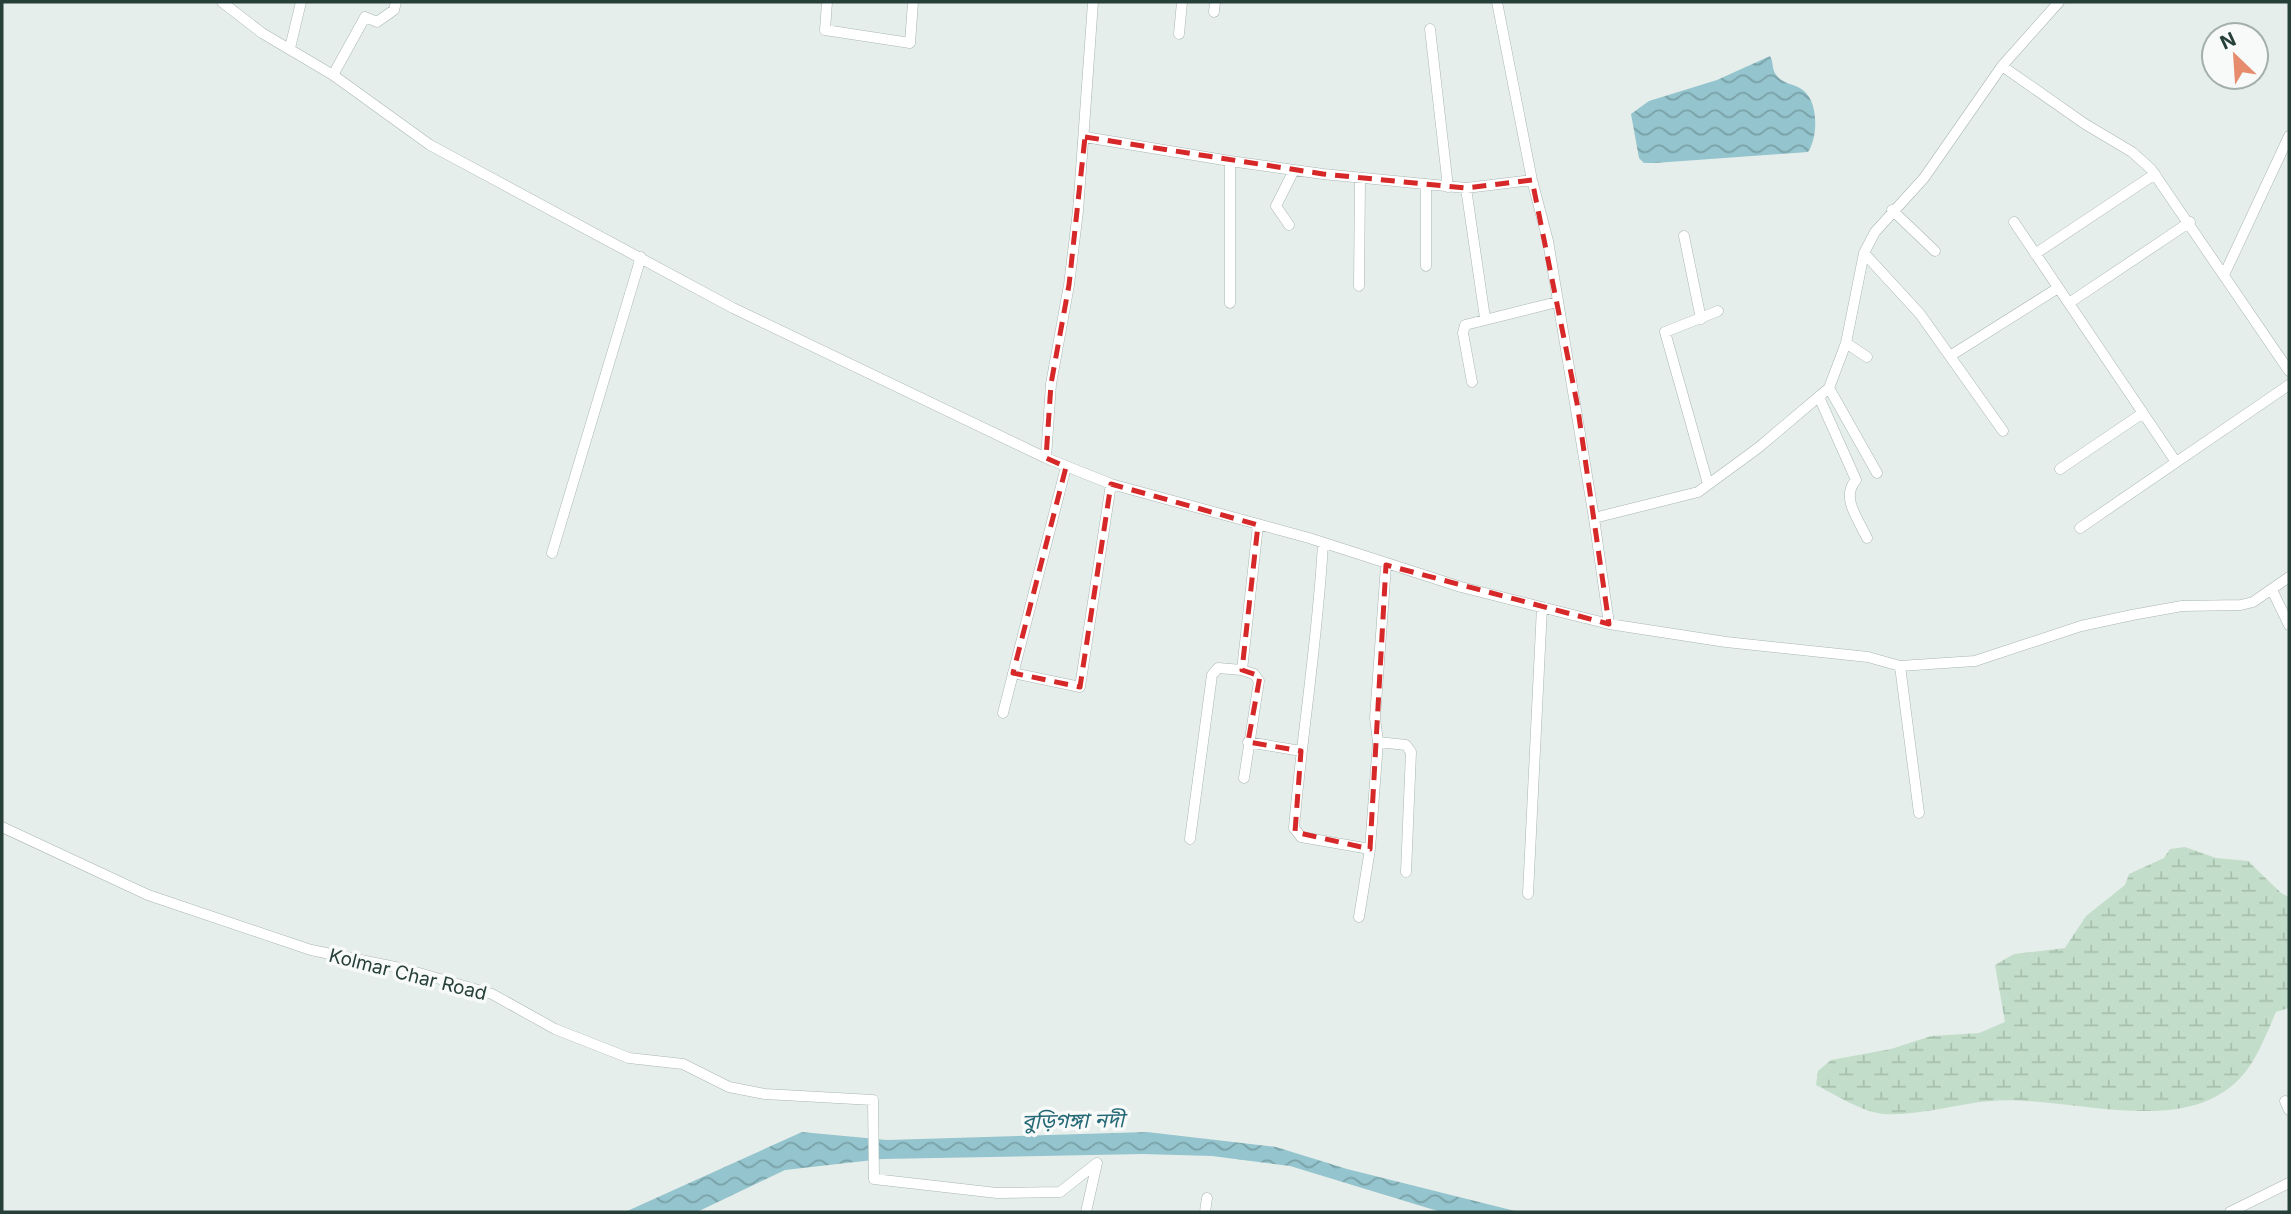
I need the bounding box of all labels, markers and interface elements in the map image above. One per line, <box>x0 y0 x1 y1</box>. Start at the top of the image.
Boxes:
north arrow <box>2200 21 2270 91</box>
text: N <box>2217 28 2239 55</box>
street label: Kolmar Char Road <box>327 944 489 1005</box>
water label: বুড়িগঙ্গা নদী <box>1022 1107 1129 1134</box>

